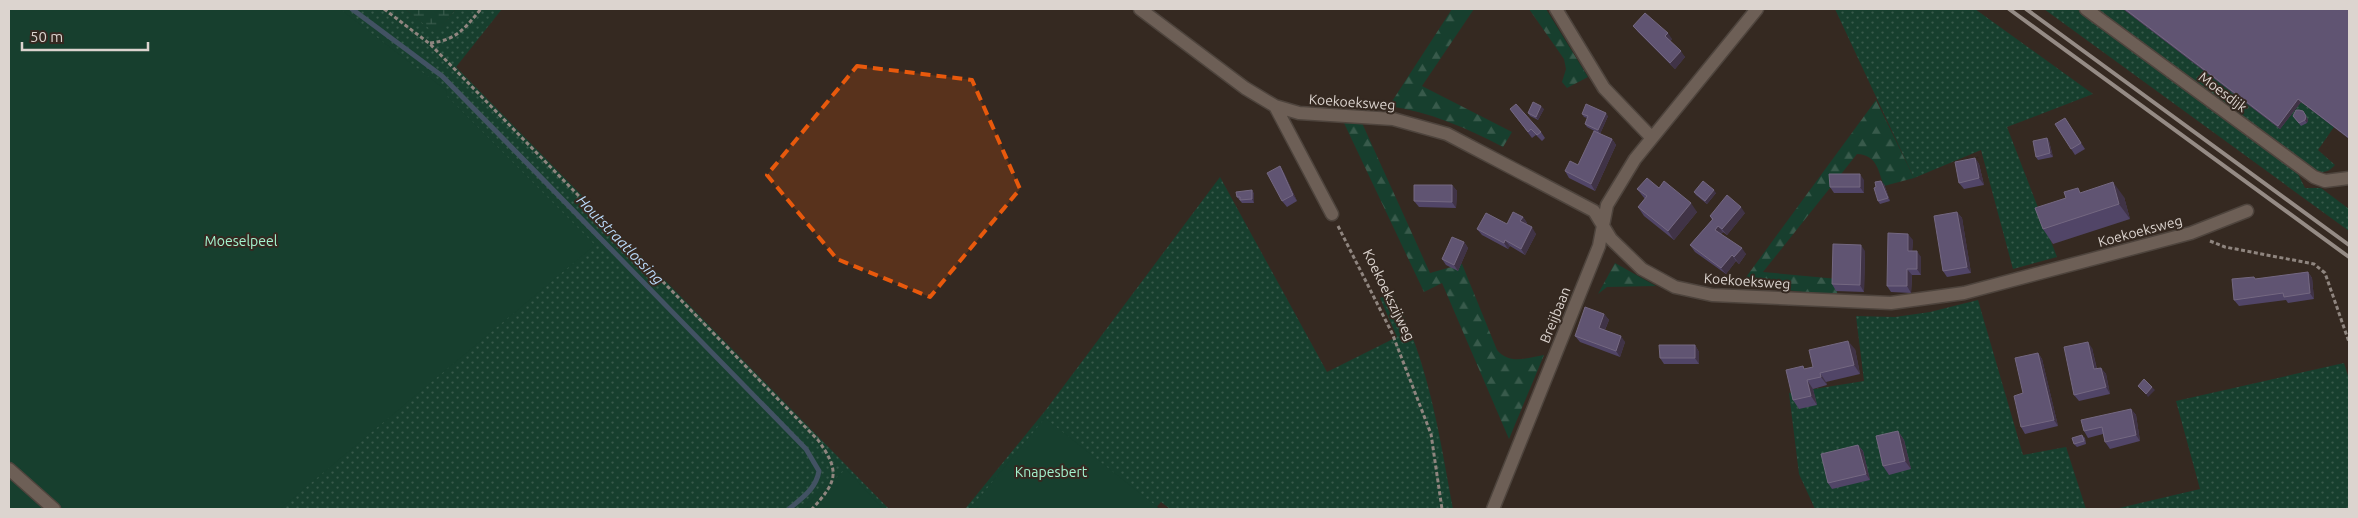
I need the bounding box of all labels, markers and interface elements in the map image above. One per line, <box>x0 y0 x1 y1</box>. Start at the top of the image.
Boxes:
scale bar <box>22 20 149 52</box>
text: 50 m <box>30 28 63 45</box>
street label: Moesdijk <box>2196 69 2250 115</box>
street label: Koekoeksweg <box>1308 91 1396 113</box>
water label: Houtstraatlossing <box>574 192 667 288</box>
street label: Koekoeksweg <box>2096 212 2184 250</box>
park label: Moeselpeel <box>205 233 278 249</box>
street label: Koekoekszijweg <box>1360 247 1418 343</box>
street label: Koekoeksweg <box>1703 270 1791 292</box>
street label: Breijbaan <box>1536 285 1574 345</box>
park label: Knapesbert <box>1015 464 1088 480</box>

